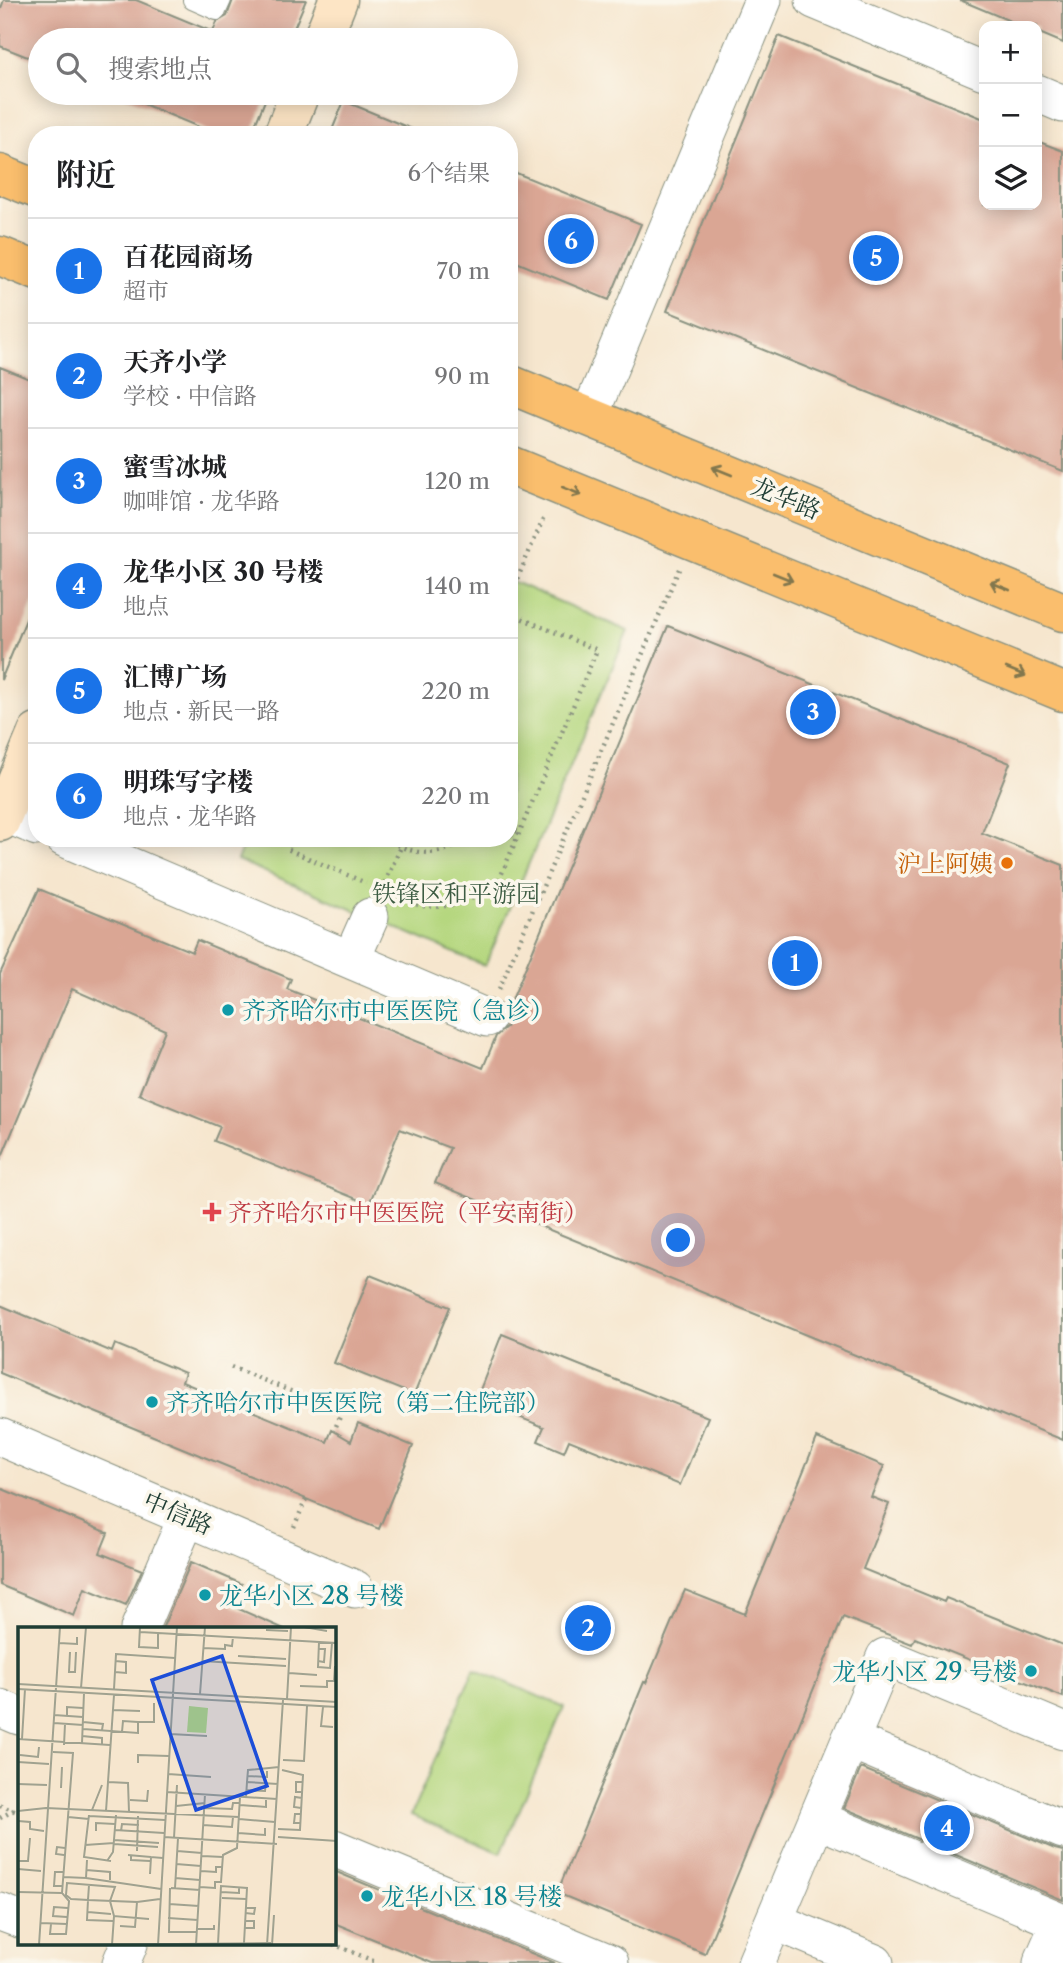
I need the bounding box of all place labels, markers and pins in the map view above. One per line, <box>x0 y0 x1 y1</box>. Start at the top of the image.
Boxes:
pin: 6 <box>548 215 594 267</box>
pin: 5 <box>853 232 899 284</box>
pin: 3 <box>790 686 836 738</box>
place label: 沪上阿姨 <box>897 849 993 878</box>
marker: 沪上阿姨 <box>999 855 1015 871</box>
pin: 1 <box>772 937 818 989</box>
place label: 齐齐哈尔市中医医院（急诊） <box>242 996 554 1025</box>
marker: 齐齐哈尔市中医医院（急诊） <box>220 1002 236 1018</box>
place label: 齐齐哈尔市中医医院（平安南街） <box>228 1198 588 1227</box>
marker: 齐齐哈尔市中医医院（平安南街） <box>202 1202 222 1222</box>
place label: 齐齐哈尔市中医医院（第二住院部） <box>166 1388 550 1417</box>
marker: 齐齐哈尔市中医医院（第二住院部） <box>144 1394 160 1410</box>
place label: 龙华小区 28 号楼 <box>219 1581 404 1610</box>
marker: 龙华小区 28 号楼 <box>197 1587 213 1603</box>
pin: 2 <box>565 1602 611 1654</box>
place label: 龙华小区 29 号楼 <box>832 1657 1017 1686</box>
marker: 龙华小区 29 号楼 <box>1023 1663 1039 1679</box>
pin: 4 <box>924 1802 970 1854</box>
place label: 龙华小区 18 号楼 <box>381 1882 562 1911</box>
marker: 龙华小区 18 号楼 <box>359 1888 375 1904</box>

